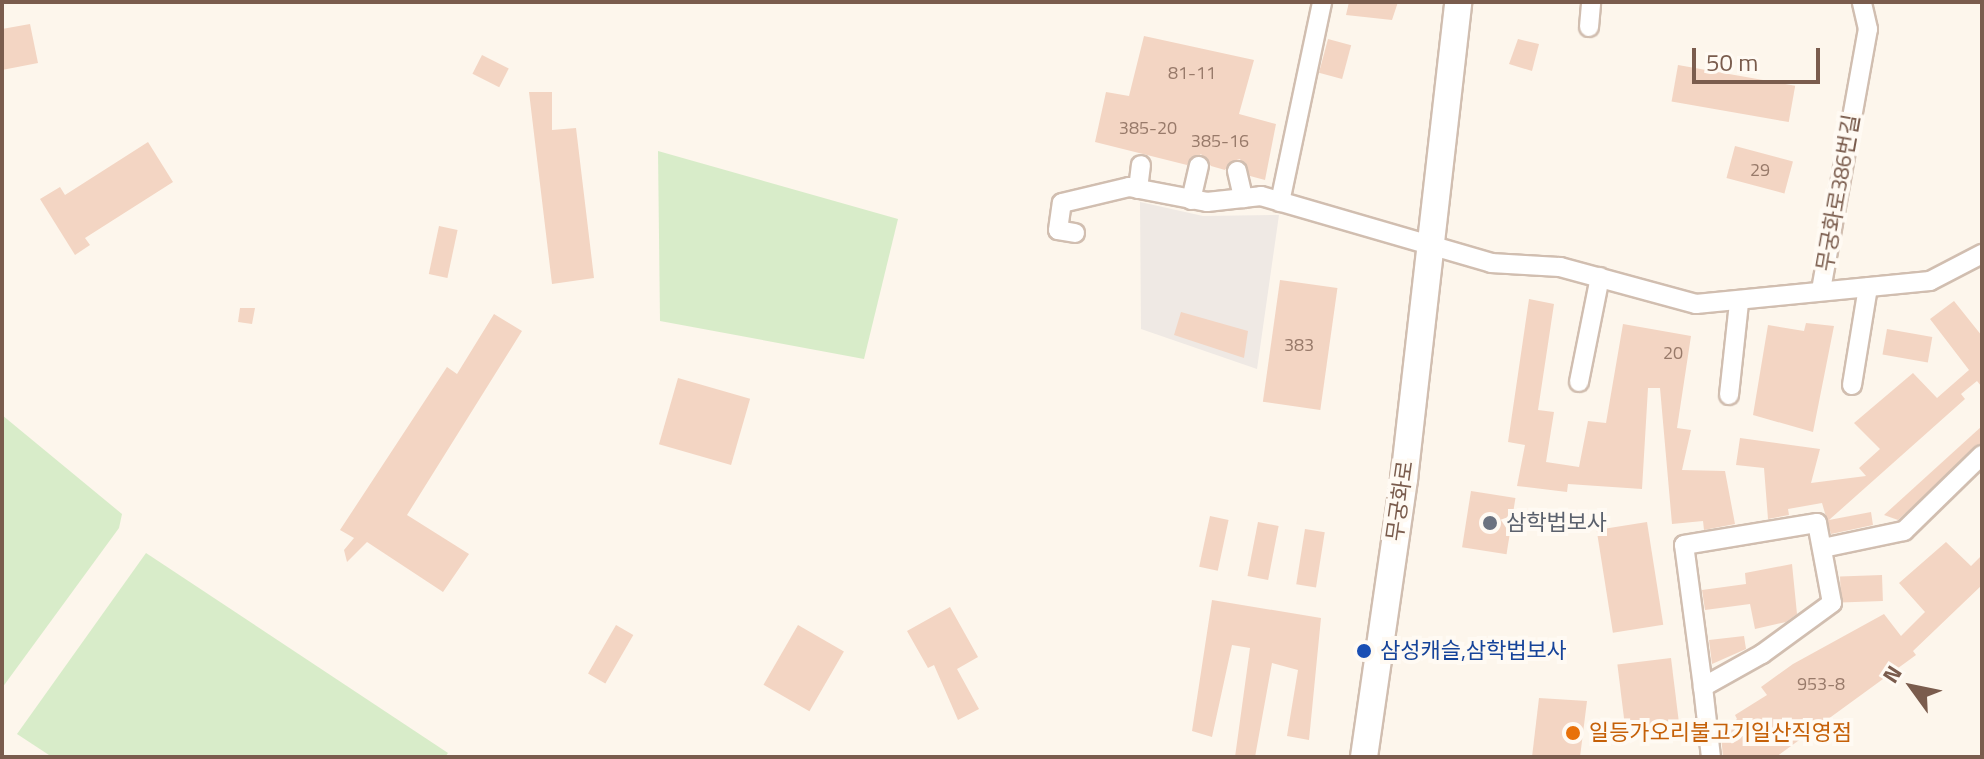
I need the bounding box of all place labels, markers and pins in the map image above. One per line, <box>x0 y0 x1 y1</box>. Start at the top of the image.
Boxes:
place label: 삼학법보사 <box>1506 510 1607 536</box>
marker: 삼학법보사 <box>1481 514 1499 532</box>
place label: 삼성캐슬,삼학법보사 <box>1380 638 1567 664</box>
marker: 삼성캐슬,삼학법보사 <box>1355 642 1373 660</box>
place label: 일등가오리불고기일산직영점 <box>1589 720 1852 746</box>
marker: 일등가오리불고기일산직영점 <box>1564 724 1582 742</box>

